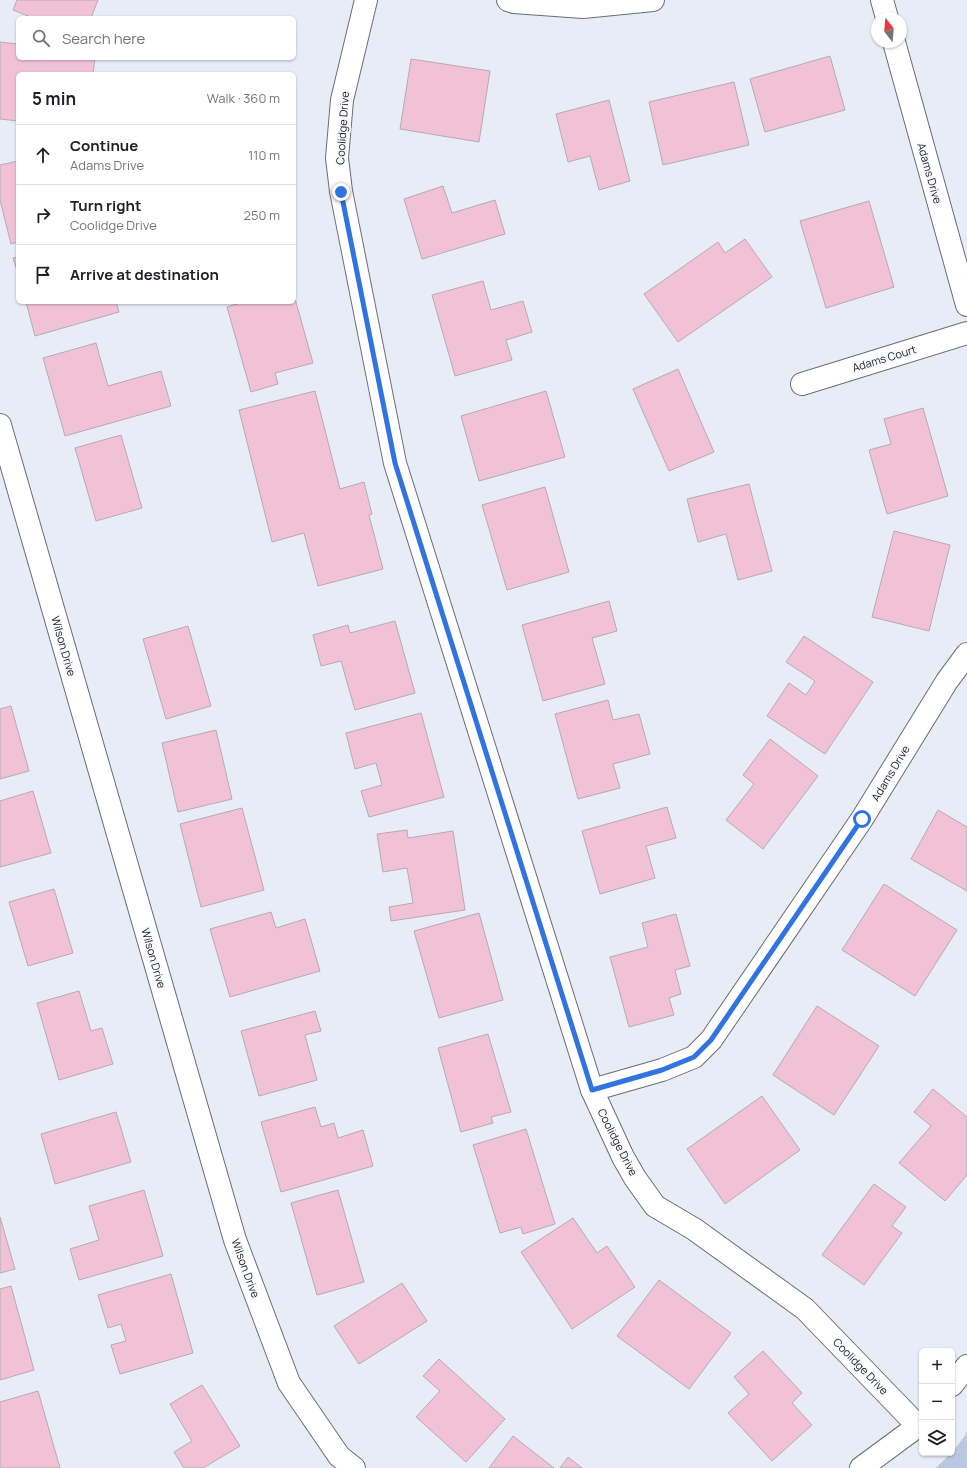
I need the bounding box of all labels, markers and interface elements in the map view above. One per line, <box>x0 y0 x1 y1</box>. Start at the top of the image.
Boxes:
north arrow <box>871 12 907 48</box>
search box <box>16 16 296 60</box>
icon: search <box>30 27 52 49</box>
text: Search here <box>62 28 145 49</box>
text: 5 min <box>32 87 76 110</box>
text: Walk · 360 m <box>207 89 280 107</box>
street label: Coolidge Drive <box>332 90 352 165</box>
text: Continue <box>70 135 138 156</box>
street label: Adams Drive <box>914 141 946 206</box>
icon: ahead <box>32 144 54 166</box>
text: 110 m <box>248 146 280 164</box>
text: Adams Drive <box>70 156 144 174</box>
route end <box>332 183 350 201</box>
text: Turn right <box>70 195 141 216</box>
icon: right <box>32 204 54 226</box>
text: 250 m <box>244 206 280 224</box>
text: Coolidge Drive <box>70 216 157 234</box>
icon: arrive <box>32 264 54 286</box>
text: Arrive at destination <box>70 264 219 285</box>
street label: Adams Court <box>850 341 918 375</box>
street label: Wilson Drive <box>48 614 80 678</box>
street label: Adams Drive <box>867 742 913 804</box>
route start <box>853 810 871 828</box>
street label: Wilson Drive <box>138 926 170 990</box>
street label: Coolidge Drive <box>595 1106 642 1179</box>
street label: Wilson Drive <box>228 1236 264 1300</box>
street label: Coolidge Drive <box>830 1334 892 1398</box>
map controls <box>919 1348 955 1456</box>
button: + <box>919 1348 955 1384</box>
button: − <box>919 1384 955 1420</box>
button: layers <box>919 1420 955 1456</box>

